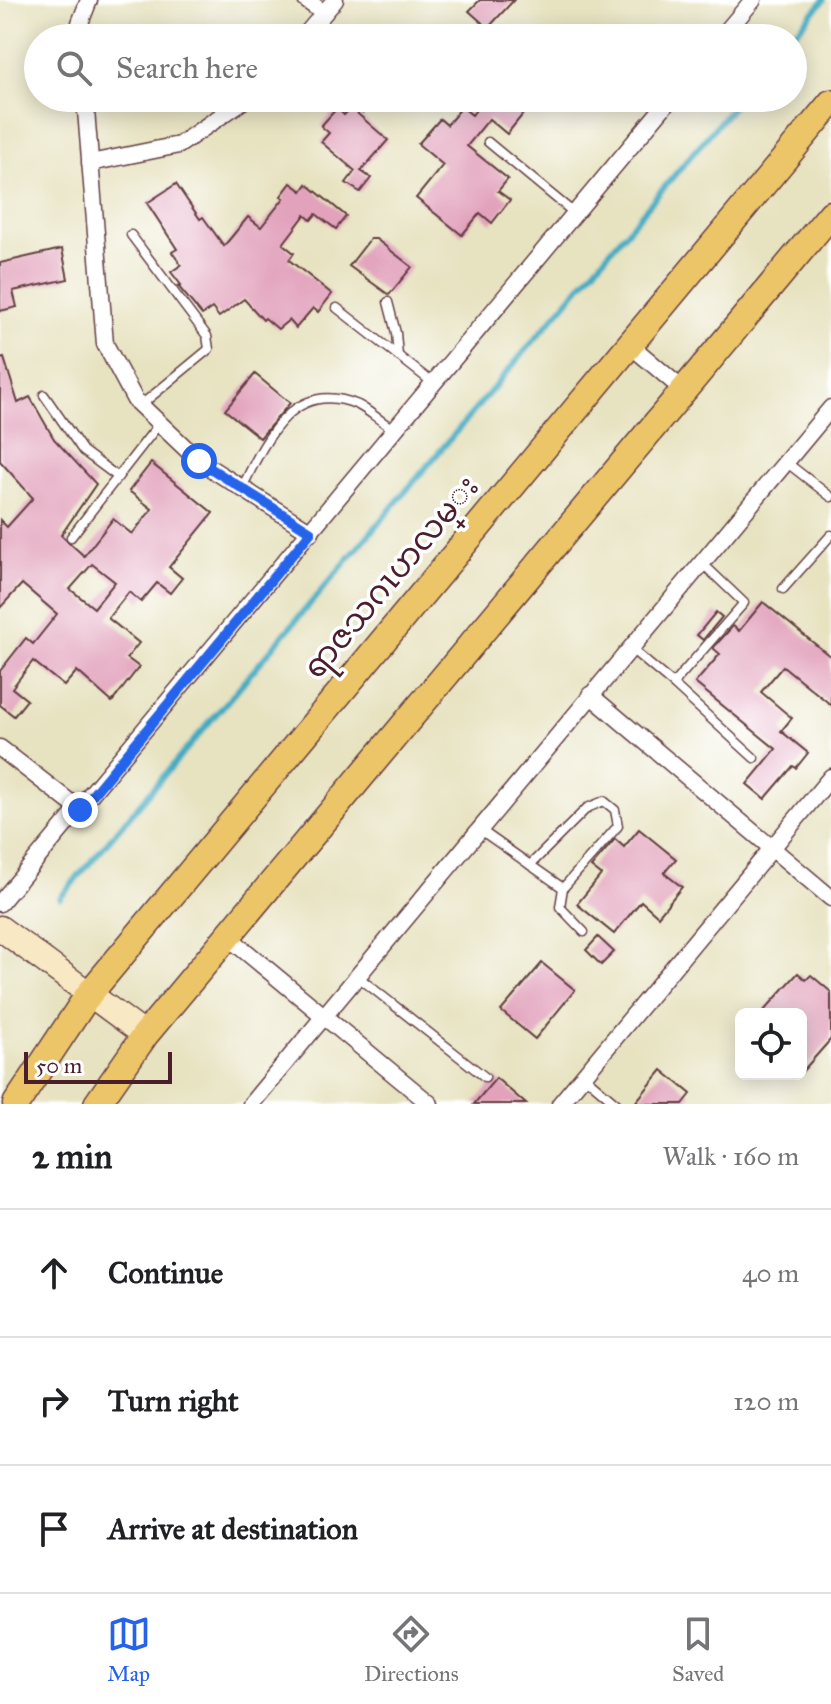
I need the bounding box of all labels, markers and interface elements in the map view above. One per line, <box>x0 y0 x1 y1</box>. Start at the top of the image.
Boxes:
search box <box>24 24 807 112</box>
icon: search <box>52 46 96 90</box>
text: Search here <box>116 50 258 86</box>
route start <box>181 443 217 479</box>
street label: ရာဇသဂၤဟလမ္း <box>295 468 492 690</box>
route end <box>62 792 98 828</box>
map controls <box>735 1008 807 1080</box>
button: locate <box>735 1008 807 1080</box>
scale bar <box>24 1048 172 1084</box>
text: 50 m <box>36 1052 82 1079</box>
text: 2 min <box>32 1136 112 1177</box>
text: Walk · 160 m <box>663 1140 799 1172</box>
icon: ahead <box>32 1251 76 1295</box>
text: Continue <box>108 1255 223 1291</box>
text: 40 m <box>742 1257 799 1289</box>
icon: right <box>32 1379 76 1423</box>
text: Turn right <box>108 1383 239 1419</box>
text: 120 m <box>733 1385 799 1417</box>
icon: arrive <box>32 1507 76 1551</box>
text: Arrive at destination <box>108 1511 358 1547</box>
tab: Map <box>107 1612 151 1687</box>
tab: Directions <box>364 1612 459 1687</box>
tab: Saved <box>672 1612 724 1687</box>

